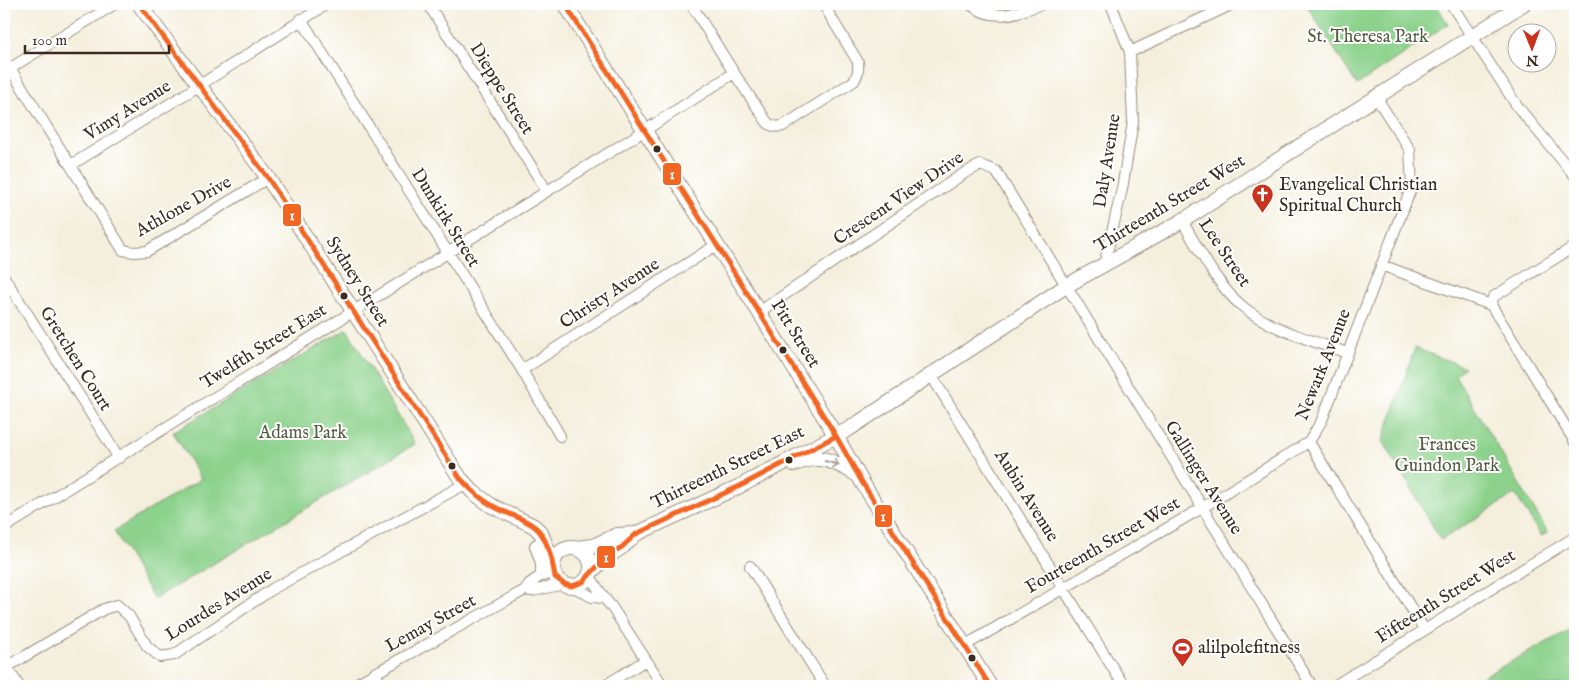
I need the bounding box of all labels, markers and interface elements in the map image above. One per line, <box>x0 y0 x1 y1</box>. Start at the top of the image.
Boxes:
scale bar <box>25 22 169 54</box>
north arrow <box>1506 22 1556 72</box>
park label: St. Theresa Park <box>1307 26 1429 49</box>
text: 100 m <box>32 31 68 50</box>
street label: Dieppe Street <box>464 39 538 139</box>
text: N <box>1526 51 1539 69</box>
street label: Vimy Avenue <box>79 75 176 147</box>
street label: Daly Avenue <box>1089 112 1127 210</box>
unlabelled marker <box>652 144 662 154</box>
street label: Crescent View Drive <box>830 147 968 251</box>
street label: Thirteenth Street West <box>1090 150 1250 258</box>
line badge: 1 <box>662 162 682 186</box>
street label: Dunkirk Street <box>405 164 485 272</box>
text: 1 <box>669 166 675 184</box>
street label: Athlone Drive <box>131 171 236 243</box>
place label: Evangelical Christian Spiritual Church <box>1279 174 1438 218</box>
church icon: Evangelical Christian Spiritual Church <box>1251 183 1275 214</box>
line badge: 1 <box>282 203 302 227</box>
text: 1 <box>289 207 295 225</box>
street label: Lee Street <box>1193 214 1255 292</box>
street label: Sydney Street <box>320 232 394 332</box>
street label: Christy Avenue <box>556 253 664 335</box>
unlabelled marker <box>339 291 349 301</box>
street label: Pitt Street <box>765 296 825 372</box>
street label: Twelfth Street East <box>197 299 331 395</box>
street label: Gretchen Court <box>34 302 116 416</box>
street label: Newark Avenue <box>1291 306 1357 424</box>
unlabelled marker <box>778 345 788 355</box>
street label: Gallinger Avenue <box>1159 417 1247 539</box>
street label: Thirteenth Street East <box>648 421 808 515</box>
park label: Adams Park <box>258 422 347 445</box>
park label: Frances Guindon Park <box>1394 434 1500 478</box>
street label: Aubin Avenue <box>988 445 1063 546</box>
unlabelled marker <box>784 455 794 465</box>
one-way arrow <box>823 458 839 468</box>
unlabelled marker <box>447 461 457 471</box>
street label: Fourteenth Street West <box>1022 492 1184 600</box>
line badge: 1 <box>874 504 893 528</box>
text: 1 <box>880 508 886 526</box>
line badge: 1 <box>596 545 616 569</box>
street label: Fifteenth Street West <box>1372 545 1520 649</box>
text: 1 <box>603 549 609 567</box>
street label: Lourdes Avenue <box>161 563 277 647</box>
street label: Lemay Street <box>382 590 480 658</box>
sports icon: alilpolefitness <box>1170 636 1194 667</box>
place label: alilpolefitness <box>1198 637 1300 660</box>
unlabelled marker <box>967 653 977 663</box>

